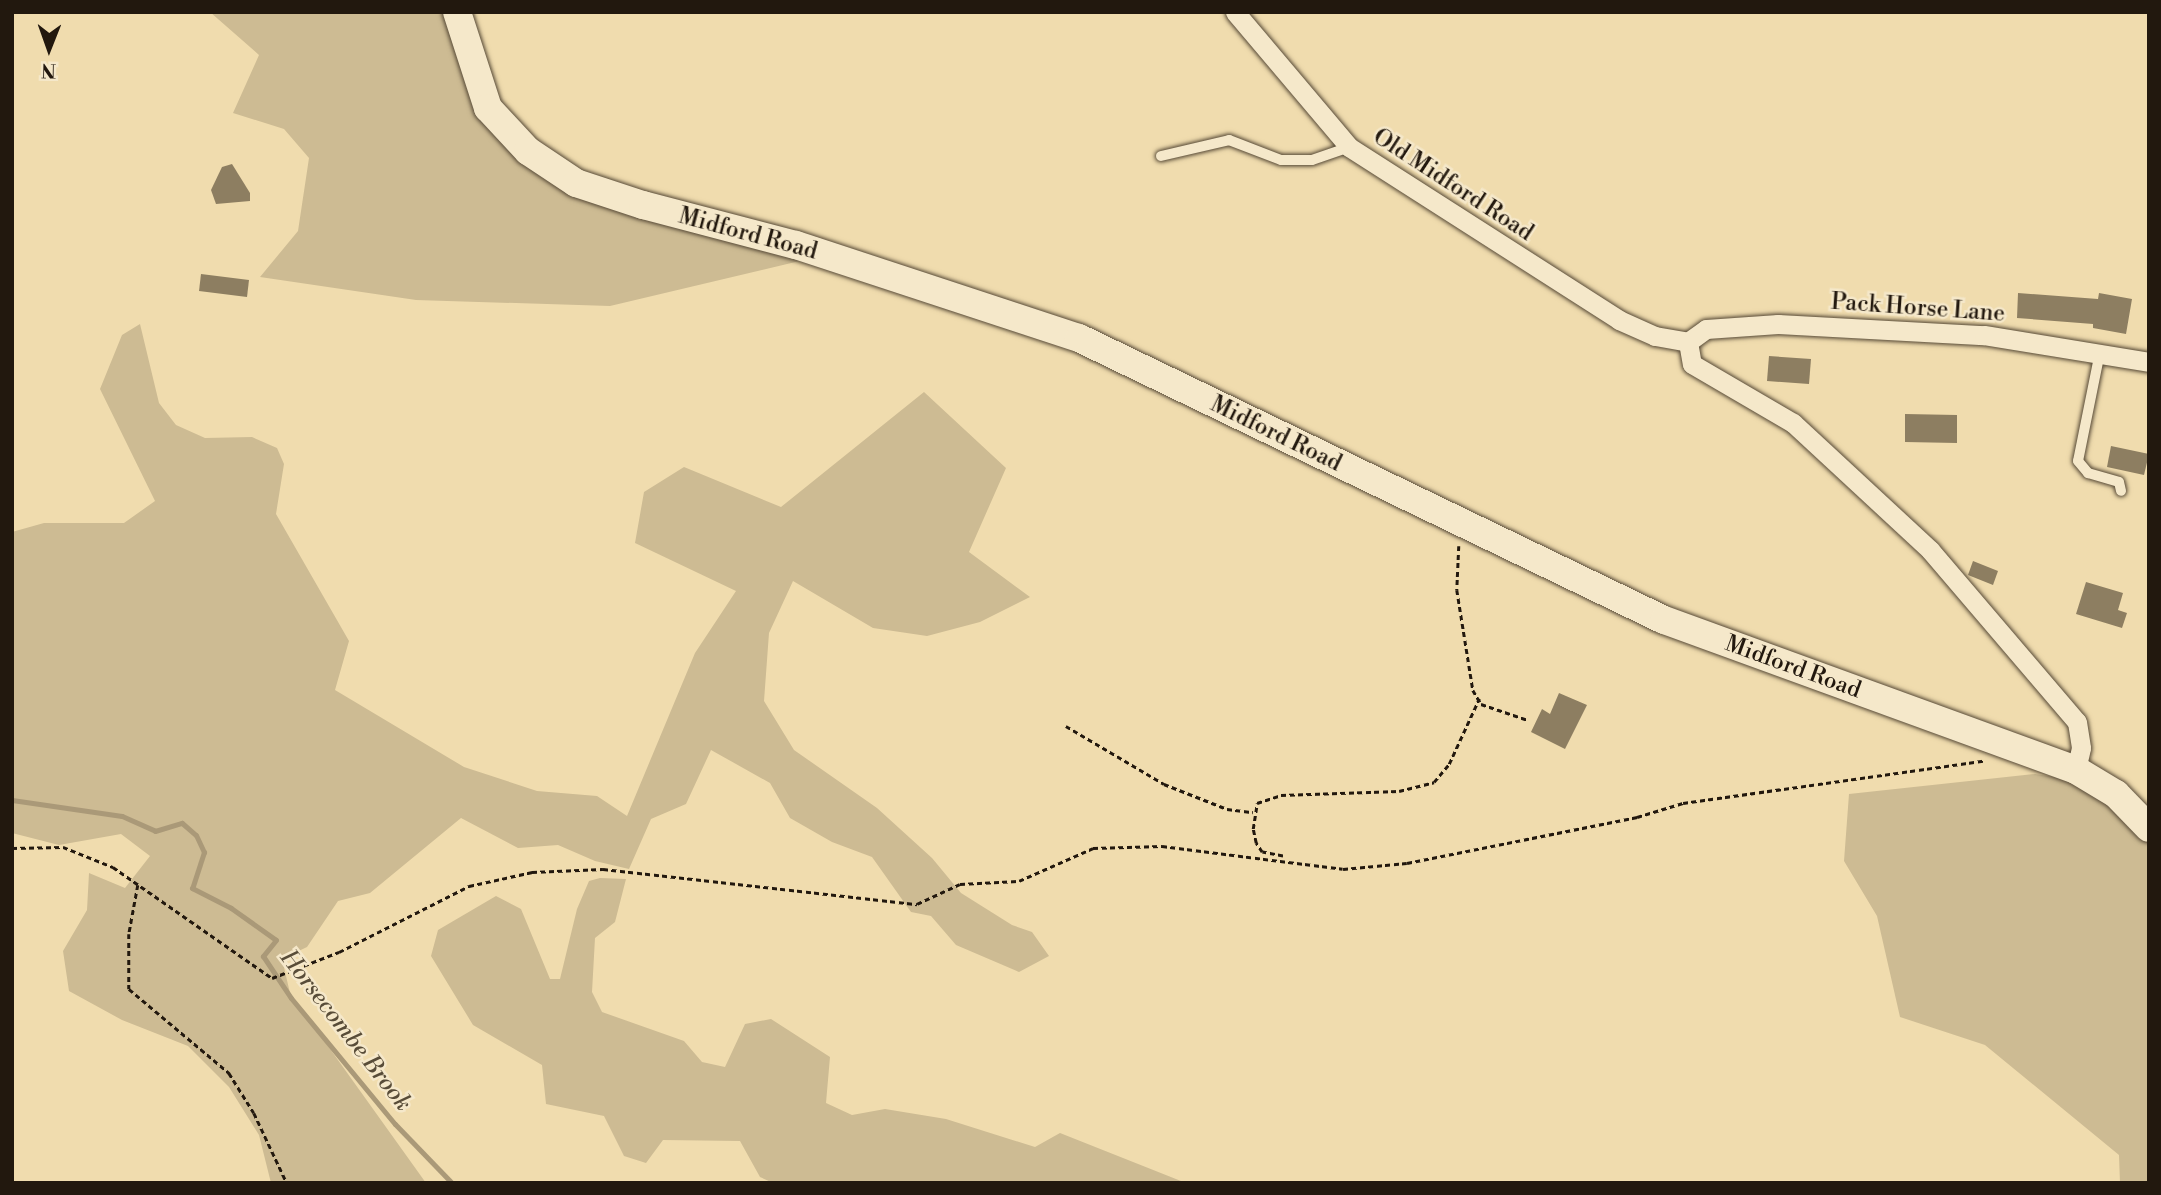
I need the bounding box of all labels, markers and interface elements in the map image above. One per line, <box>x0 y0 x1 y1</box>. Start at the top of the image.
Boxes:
north arrow <box>14 14 84 84</box>
text: N <box>41 58 56 82</box>
street label: Old Midford Road <box>1368 123 1538 247</box>
street label: Midford Road <box>676 202 820 266</box>
street label: Pack Horse Lane <box>1830 288 2006 328</box>
street label: Midford Road <box>1206 390 1346 478</box>
street label: Midford Road <box>1721 630 1865 704</box>
water label: Horsecombe Brook <box>273 945 417 1117</box>

